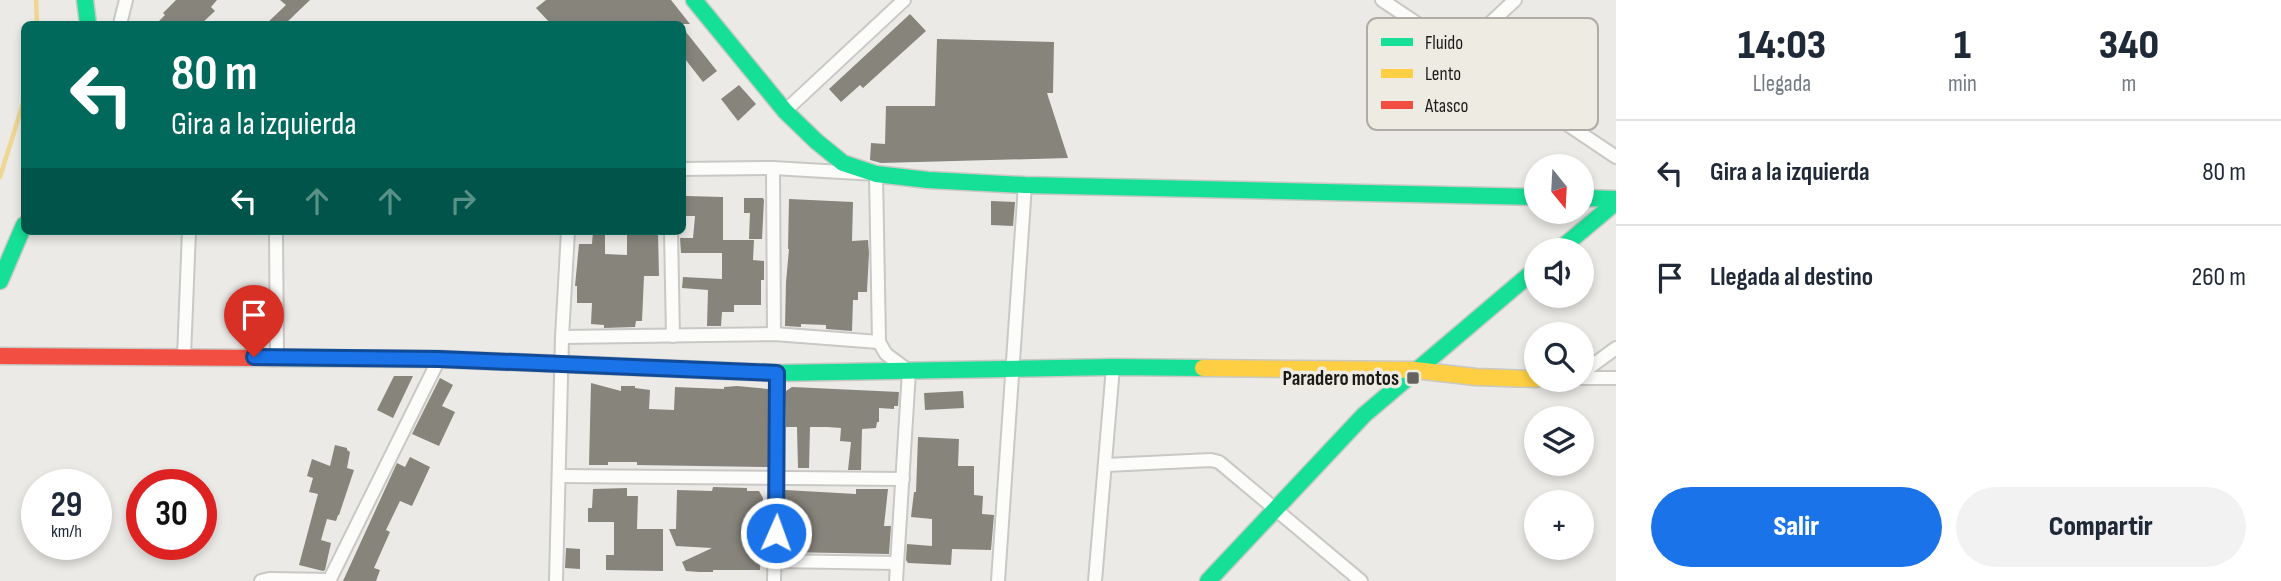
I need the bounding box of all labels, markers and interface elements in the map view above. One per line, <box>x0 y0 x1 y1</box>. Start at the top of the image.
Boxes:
legend <box>1367 18 1598 130</box>
text: 14:03 <box>1738 20 1826 71</box>
text: 1 <box>1954 20 1971 71</box>
text: 340 <box>2099 20 2159 71</box>
text: Fluido <box>1425 32 1463 55</box>
text: 80 m <box>171 45 258 104</box>
icon: left <box>56 49 147 140</box>
text: Lento <box>1425 63 1461 86</box>
text: Llegada <box>1753 70 1811 98</box>
text: min <box>1948 70 1977 98</box>
text: m <box>2122 70 2136 98</box>
text: Atasco <box>1424 95 1468 118</box>
text: Gira a la izquierda <box>171 105 357 144</box>
north arrow <box>1524 154 1594 224</box>
map controls <box>1524 154 1594 560</box>
icon: left <box>1651 154 1689 192</box>
text: Gira a la izquierda <box>1710 157 1870 188</box>
text: 80 m <box>2202 157 2246 188</box>
icon: left <box>225 182 263 220</box>
icon: ahead <box>298 182 336 220</box>
icon: ahead <box>371 182 409 220</box>
icon: right <box>444 182 482 220</box>
button: sound <box>1524 238 1594 308</box>
icon: arrive <box>1651 259 1689 297</box>
text: Llegada al destino <box>1710 262 1873 293</box>
text: 260 m <box>2191 262 2246 293</box>
pin <box>224 285 284 357</box>
icon: arrive <box>235 296 273 334</box>
button: search <box>1524 322 1594 392</box>
place label: Paradero motos <box>1282 366 1399 391</box>
marker: Paradero motos <box>1405 370 1421 386</box>
button: layers <box>1524 406 1594 476</box>
speed limit sign: 30 <box>126 469 217 560</box>
text: 29 <box>51 484 82 527</box>
button: Salir <box>1651 487 1942 567</box>
button: Compartir <box>1956 487 2246 567</box>
button: + <box>1524 490 1594 560</box>
position arrow <box>739 496 813 570</box>
text: km/h <box>51 521 82 542</box>

